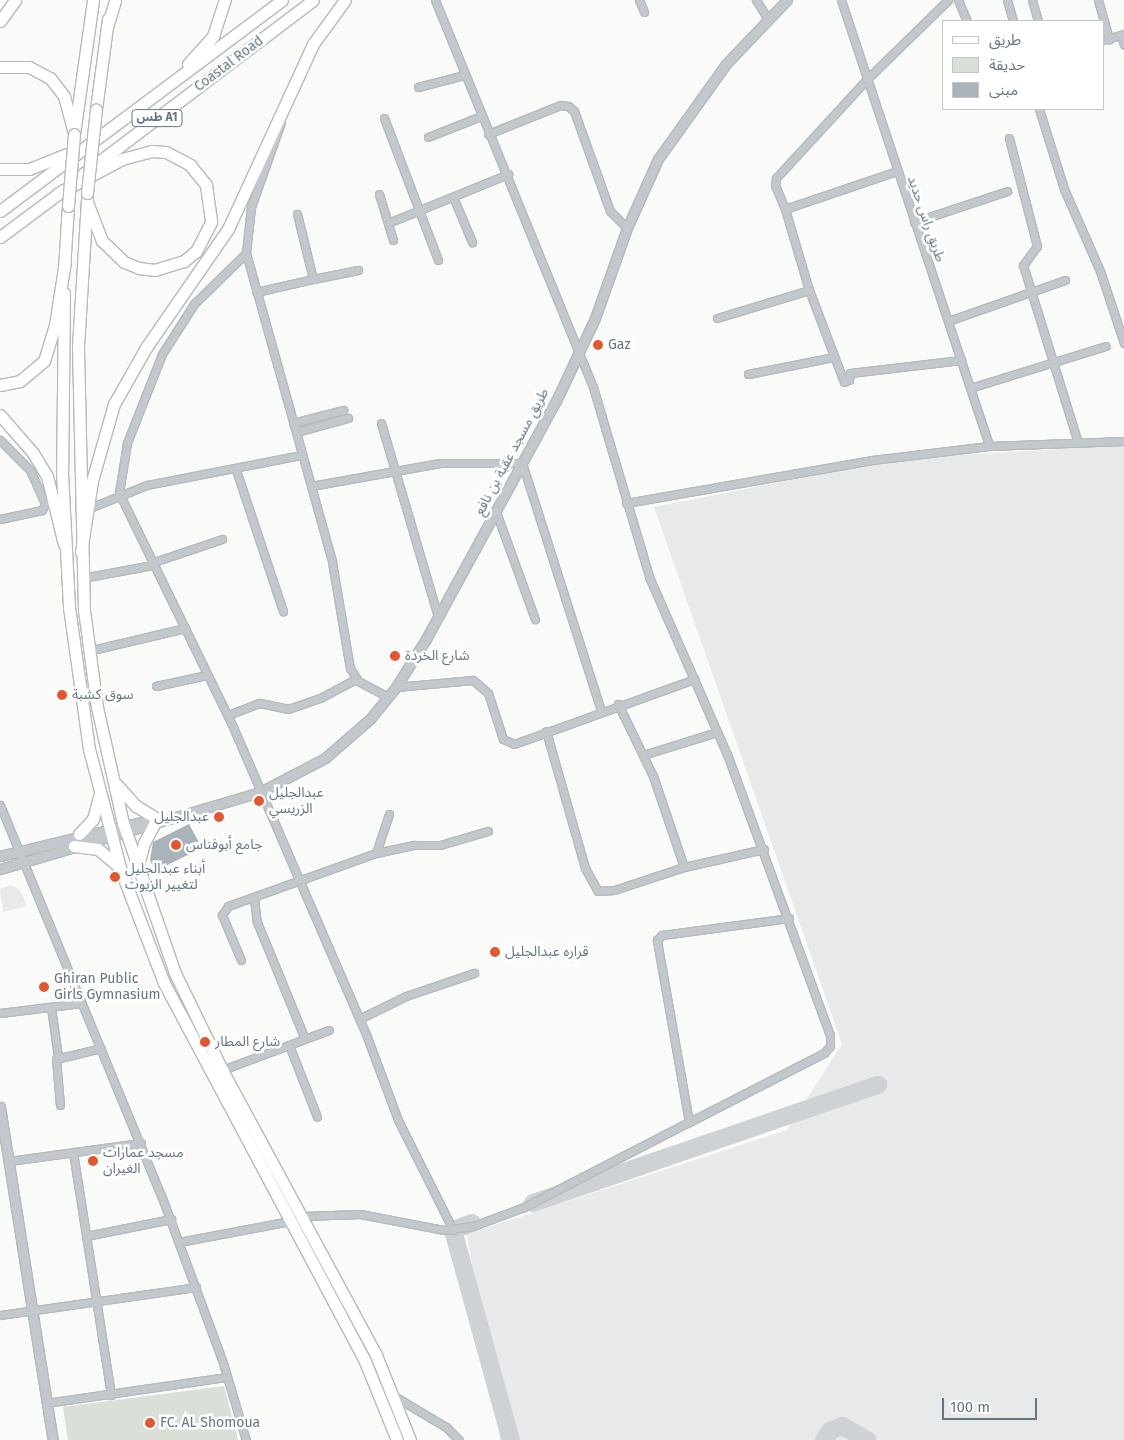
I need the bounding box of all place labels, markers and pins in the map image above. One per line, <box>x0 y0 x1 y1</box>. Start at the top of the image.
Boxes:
place label: Gaz <box>608 337 631 353</box>
marker: Gaz <box>592 339 604 351</box>
place label: شارع الخردة <box>405 648 469 664</box>
marker: شارع الخردة <box>389 650 401 662</box>
place label: سوق كشبة <box>72 687 133 703</box>
marker: سوق كشبة <box>56 689 68 701</box>
place label: عبدالجليل الزريسي <box>269 785 324 818</box>
marker: عبدالجليل الزريسي <box>253 795 265 807</box>
place label: عبدالجليل <box>154 809 209 825</box>
marker: عبدالجليل <box>213 811 225 823</box>
place label: جامع أبوفناس <box>186 837 263 853</box>
marker: جامع أبوفناس <box>170 839 182 851</box>
place label: أبناء عبدالجليل لتغيير الزيوت <box>125 861 205 894</box>
marker: أبناء عبدالجليل لتغيير الزيوت <box>109 871 121 883</box>
place label: قراره عبدالجليل <box>505 944 589 960</box>
marker: قراره عبدالجليل <box>489 946 501 958</box>
place label: Ghiran Public Girls Gymnasium <box>54 971 161 1004</box>
marker: Ghiran Public Girls Gymnasium <box>38 981 50 993</box>
place label: شارع المطار <box>215 1034 280 1050</box>
marker: شارع المطار <box>199 1036 211 1048</box>
place label: مسجد عمارات الغيران <box>103 1145 184 1178</box>
marker: مسجد عمارات الغيران <box>87 1155 99 1167</box>
place label: FC. AL Shomoua <box>160 1415 260 1431</box>
marker: FC. AL Shomoua <box>144 1417 156 1429</box>

